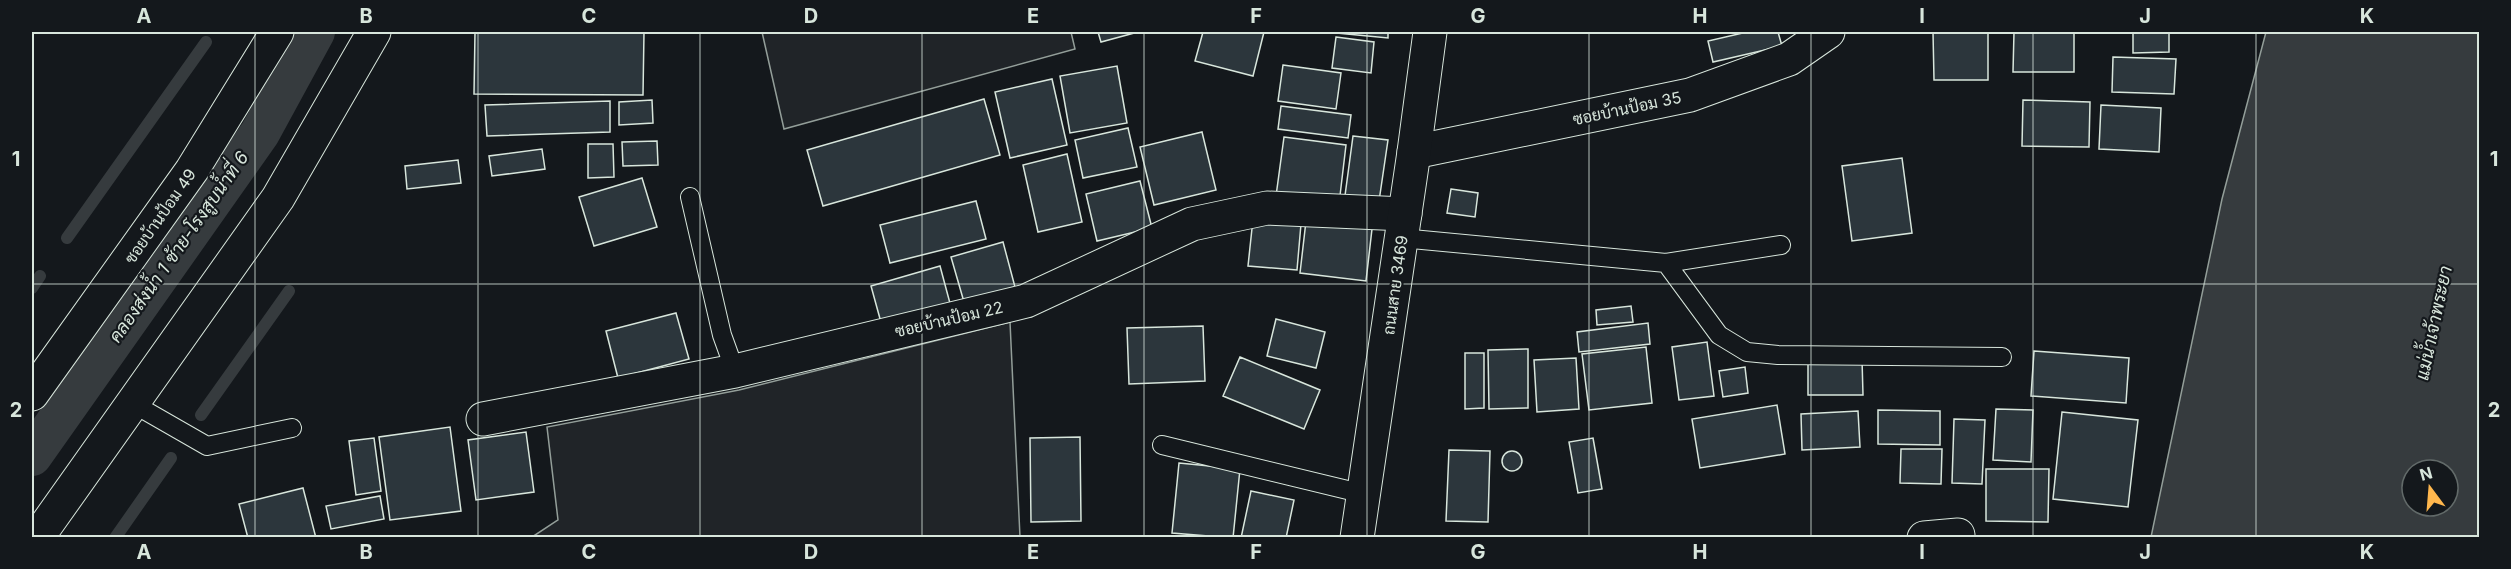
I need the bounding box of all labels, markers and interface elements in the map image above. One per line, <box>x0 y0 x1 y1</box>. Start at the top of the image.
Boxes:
text: A <box>137 4 152 28</box>
text: B <box>359 4 373 28</box>
text: C <box>582 4 596 28</box>
text: D <box>804 4 818 28</box>
text: E <box>1027 4 1039 28</box>
text: F <box>1250 4 1262 28</box>
text: G <box>1470 4 1486 28</box>
text: H <box>1693 4 1707 28</box>
text: I <box>1919 4 1925 28</box>
text: J <box>2139 4 2151 28</box>
text: K <box>2360 4 2374 28</box>
street label: ซอยบ้านป้อม 35 <box>1571 87 1683 129</box>
water label: คลองส่งน้ำ 1 ซ้าย-โรงสูบน้ำที่ 6 <box>100 144 255 348</box>
text: 1 <box>12 147 20 171</box>
text: 1 <box>2490 147 2498 171</box>
street label: ซอยบ้านป้อม 49 <box>120 165 200 267</box>
street label: ถนนสาย 3469 <box>1378 234 1412 336</box>
water label: แม่น้ำเจ้าพระยา <box>2406 263 2456 382</box>
street label: ซอยบ้านป้อม 22 <box>893 297 1005 341</box>
text: 2 <box>10 398 22 422</box>
text: 2 <box>2488 398 2500 422</box>
north arrow <box>2400 458 2460 518</box>
text: N <box>2417 462 2434 485</box>
text: A <box>137 540 152 564</box>
text: B <box>359 540 373 564</box>
text: C <box>582 540 596 564</box>
text: D <box>804 540 818 564</box>
text: E <box>1027 540 1039 564</box>
text: F <box>1250 540 1262 564</box>
text: G <box>1470 540 1486 564</box>
text: H <box>1693 540 1707 564</box>
text: I <box>1919 540 1925 564</box>
text: J <box>2139 540 2151 564</box>
text: K <box>2360 540 2374 564</box>

